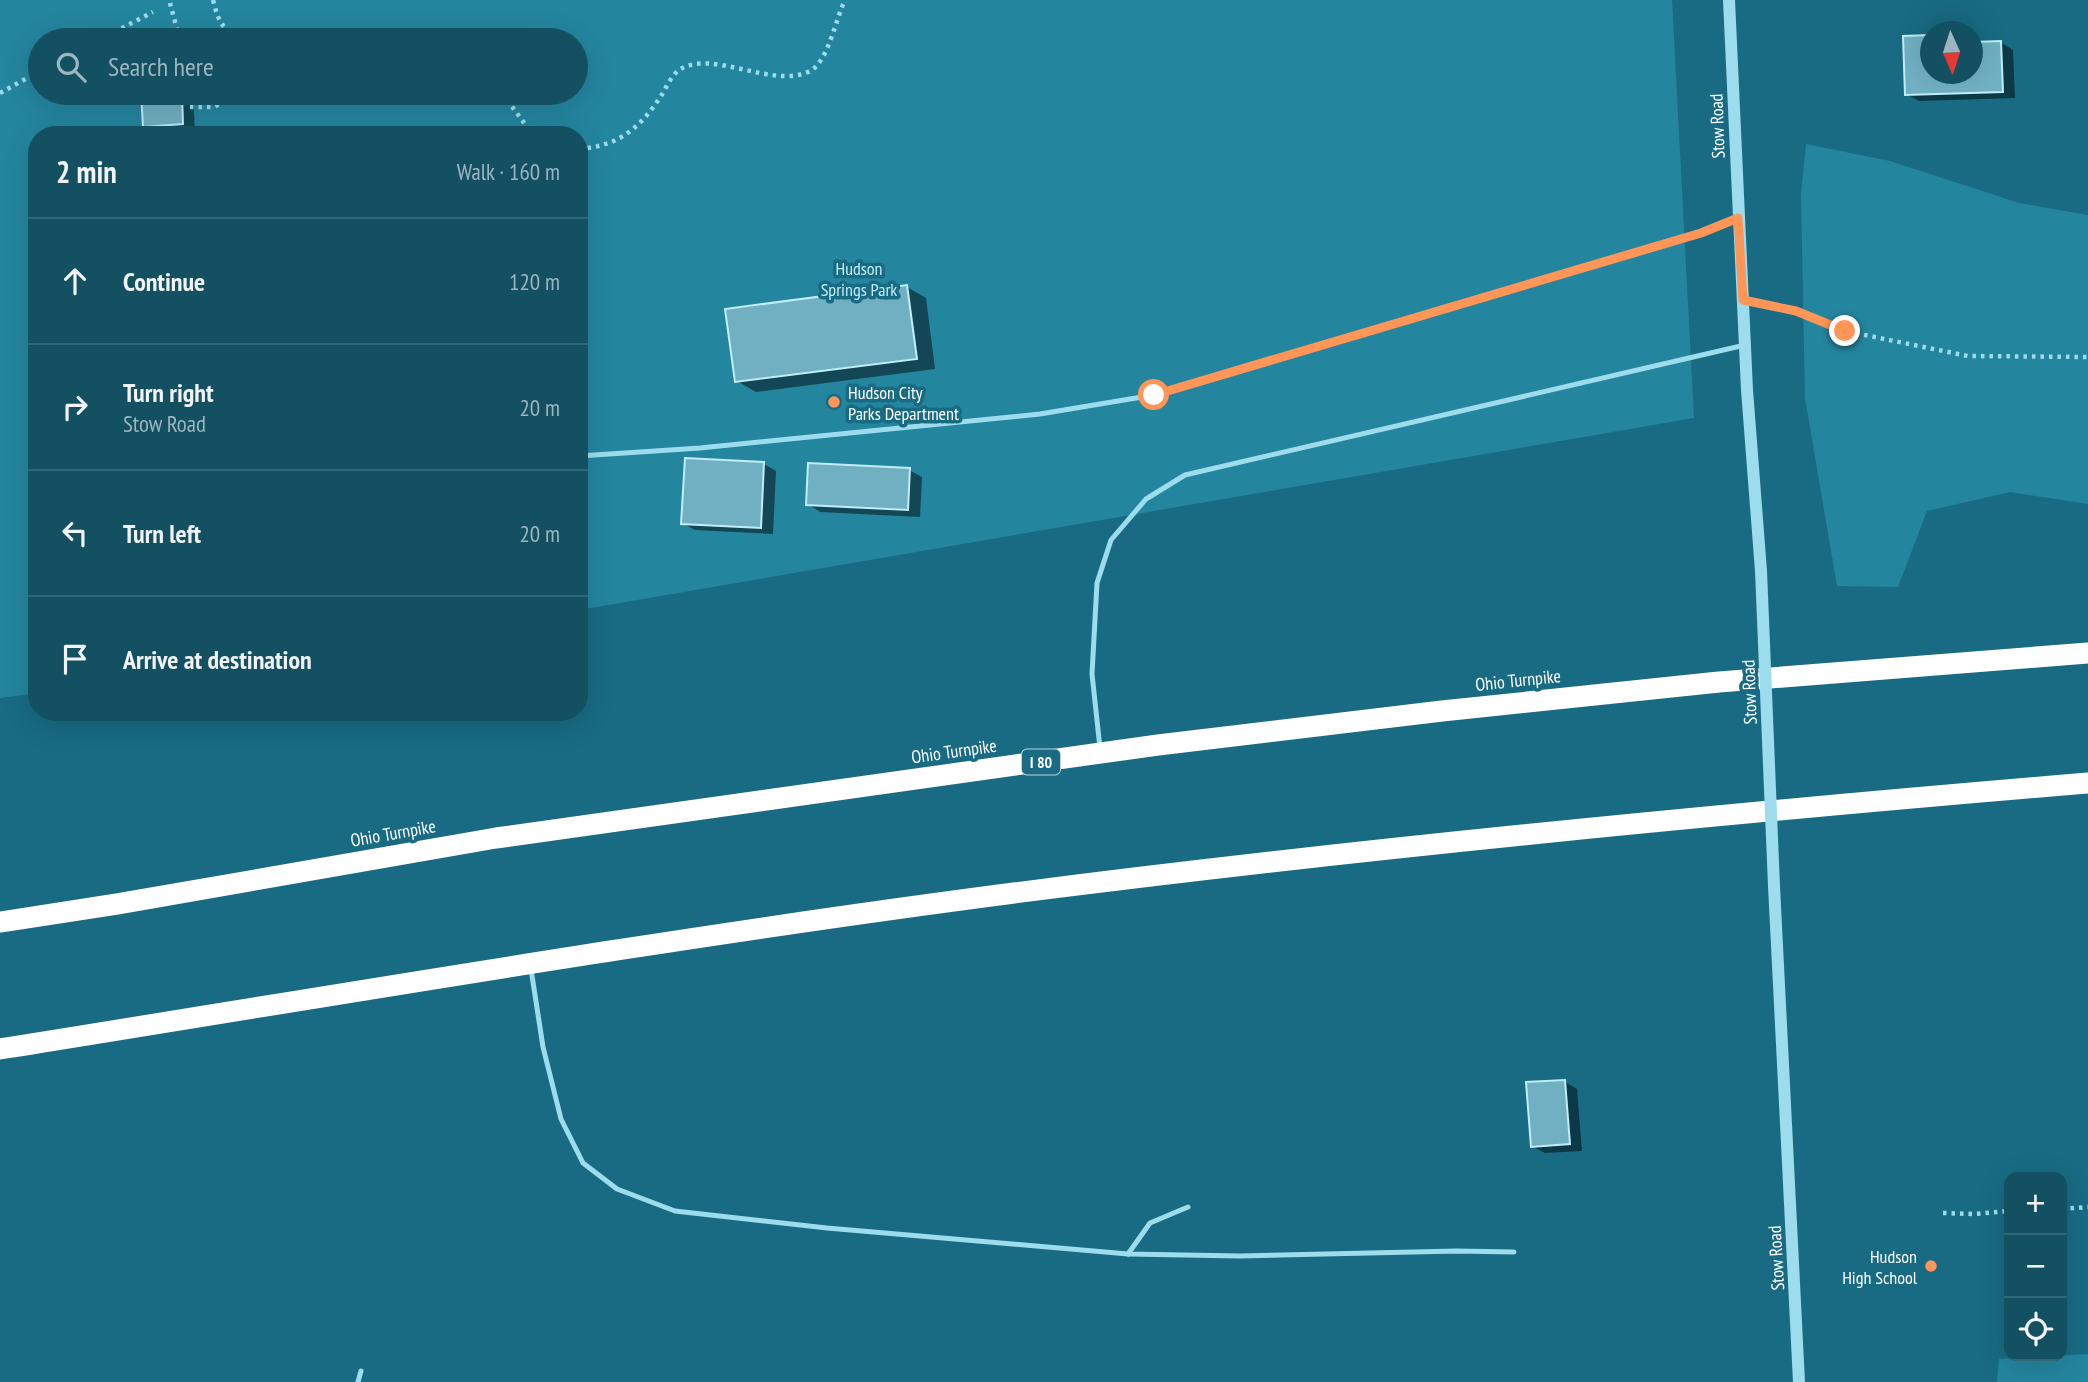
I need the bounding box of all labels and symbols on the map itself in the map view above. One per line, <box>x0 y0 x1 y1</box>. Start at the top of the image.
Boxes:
north arrow <box>1920 21 1983 84</box>
street label: Stow Road <box>1704 93 1730 159</box>
park label: Hudson Springs Park <box>821 257 897 301</box>
route end <box>1829 315 1860 346</box>
route start <box>1138 379 1169 410</box>
place label: Hudson City Parks Department <box>848 381 959 425</box>
marker: Hudson City Parks Department <box>826 394 842 410</box>
street label: Stow Road <box>1736 659 1762 725</box>
street label: Ohio Turnpike <box>1474 664 1562 696</box>
street label: Ohio Turnpike <box>910 734 998 768</box>
road number: I 80 <box>1022 750 1060 775</box>
street label: Ohio Turnpike <box>349 814 437 852</box>
street label: Stow Road <box>1763 1225 1789 1291</box>
place label: Hudson High School <box>1842 1245 1918 1289</box>
marker: Hudson High School <box>1923 1258 1939 1274</box>

